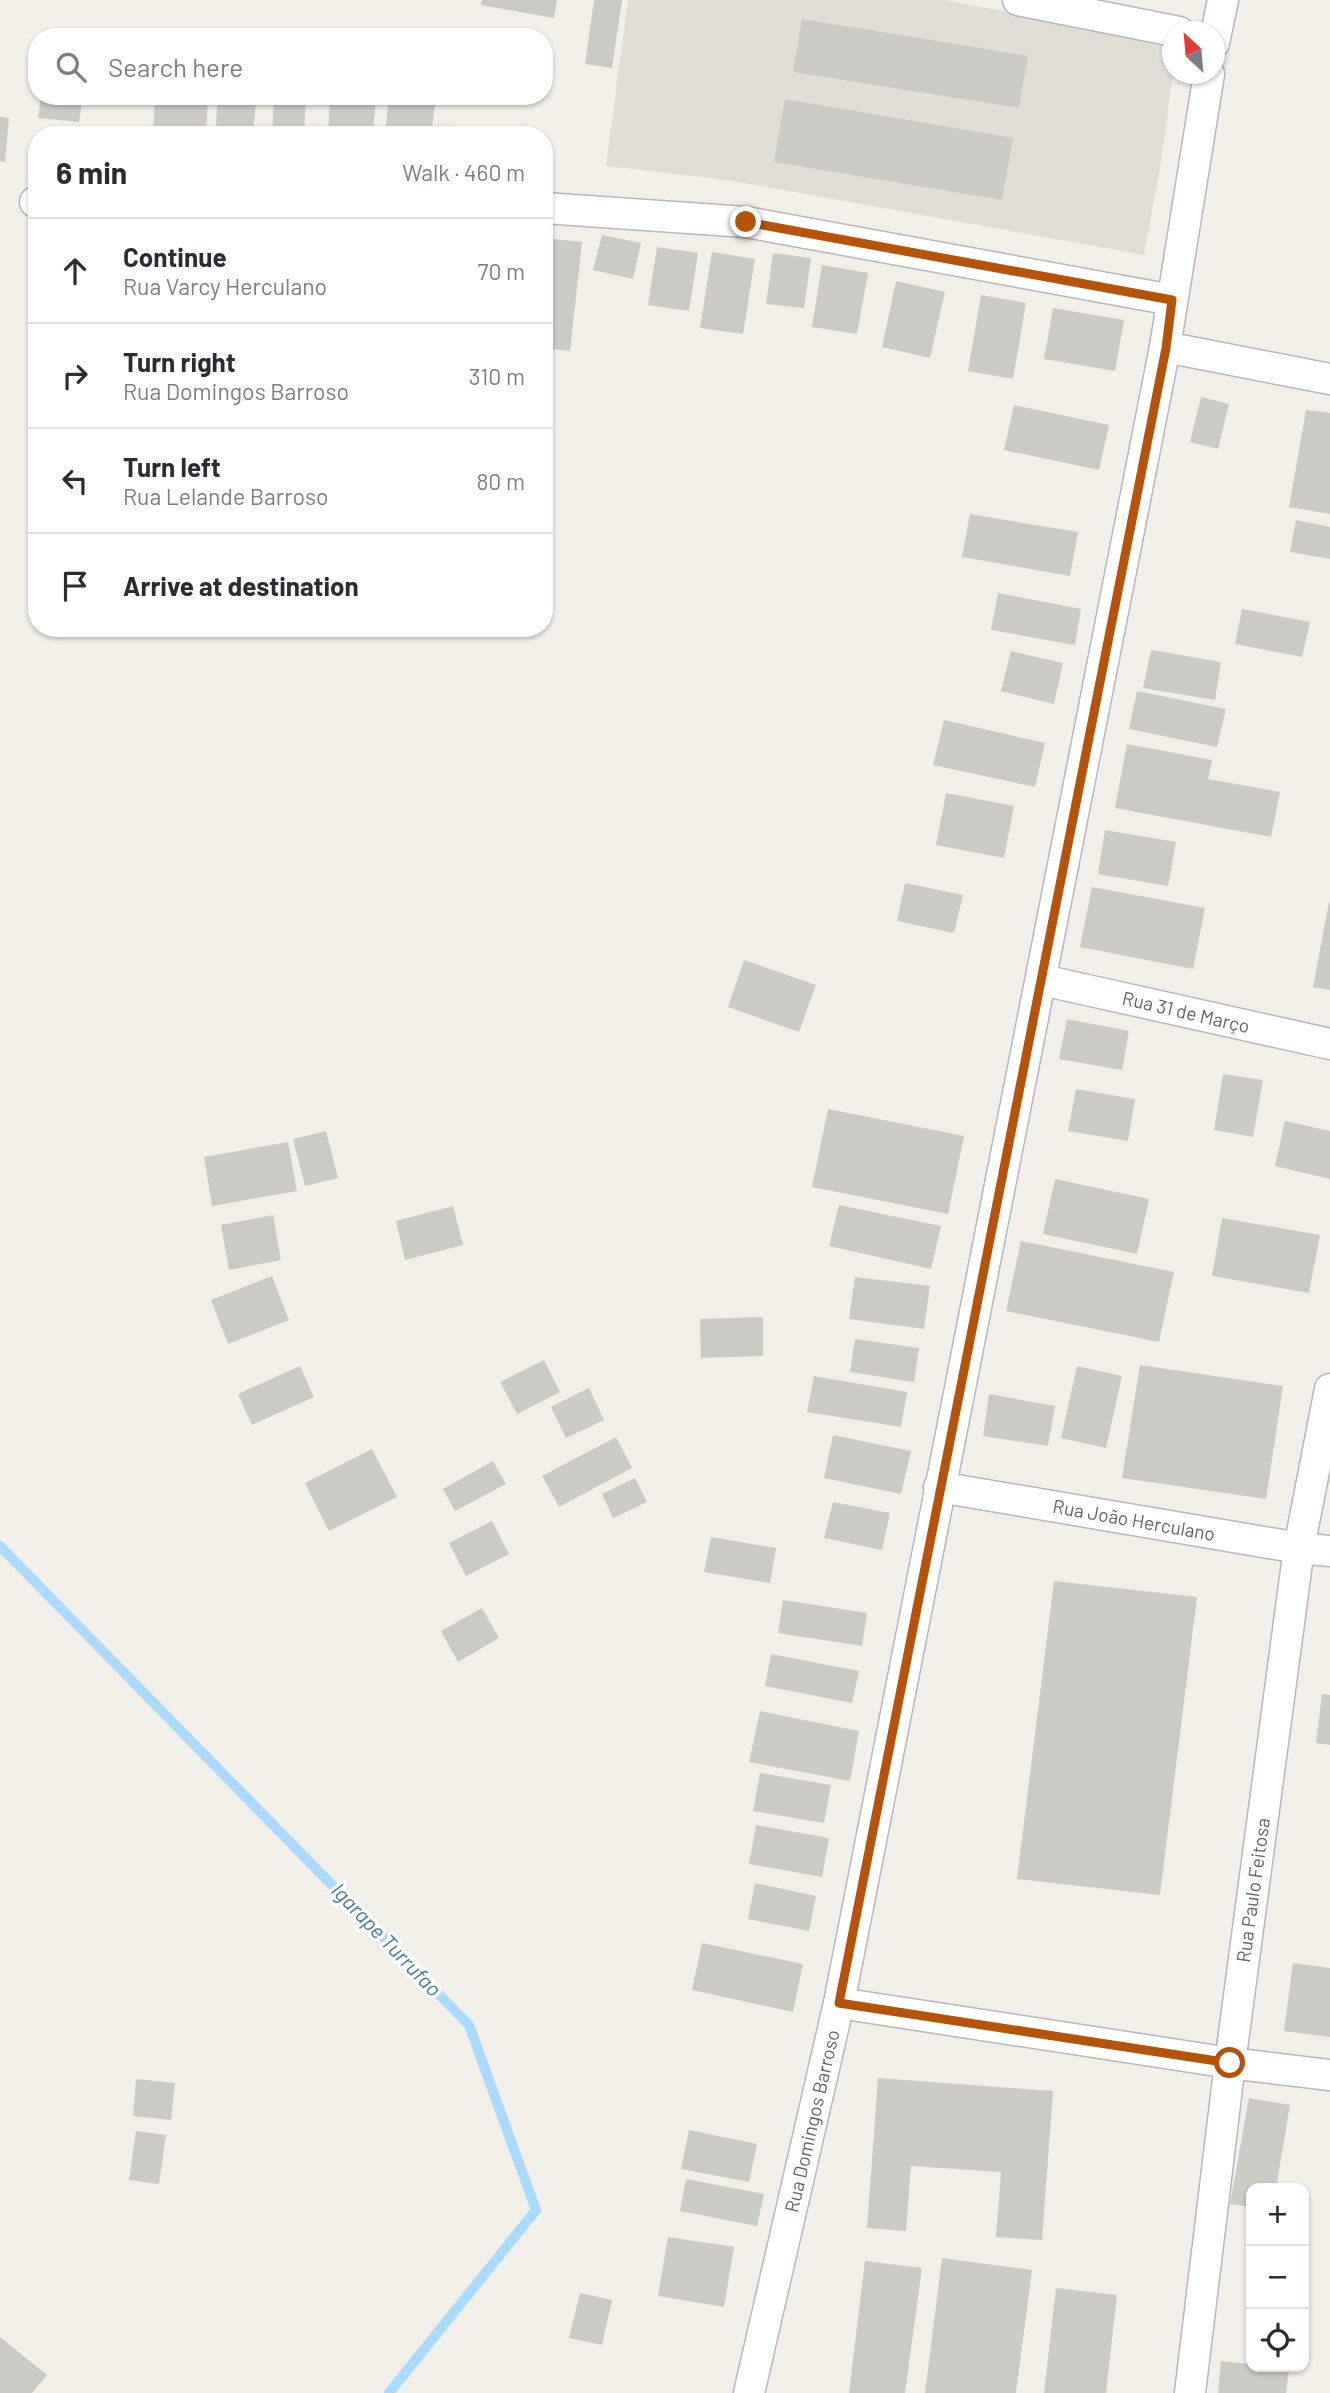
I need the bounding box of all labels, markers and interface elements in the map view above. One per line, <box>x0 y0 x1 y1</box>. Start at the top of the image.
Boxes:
north arrow <box>1162 21 1225 84</box>
search box <box>28 28 553 105</box>
icon: search <box>52 48 90 86</box>
text: Search here <box>108 51 243 82</box>
text: 6 min <box>56 154 127 190</box>
text: Walk · 460 m <box>402 158 525 186</box>
route end <box>730 206 761 237</box>
text: Continue <box>123 241 227 272</box>
icon: ahead <box>56 252 94 290</box>
text: 70 m <box>478 257 525 285</box>
text: Rua Varcy Herculano <box>123 272 327 300</box>
text: Turn right <box>123 346 236 377</box>
icon: right <box>56 357 94 395</box>
text: 310 m <box>469 362 525 390</box>
text: Rua Domingos Barroso <box>123 377 349 405</box>
text: Turn left <box>123 451 221 482</box>
icon: left <box>56 462 94 500</box>
text: 80 m <box>476 467 525 495</box>
text: Rua Lelande Barroso <box>123 482 329 510</box>
icon: arrive <box>56 567 94 605</box>
text: Arrive at destination <box>123 570 359 601</box>
street label: Rua 31 de Março <box>1120 986 1252 1037</box>
street label: Rua João Herculano <box>1051 1494 1217 1545</box>
street label: Rua Paulo Feitosa <box>1231 1816 1274 1964</box>
water label: Igarape Turrufao <box>327 1877 447 2001</box>
street label: Rua Domingos Barroso <box>779 2027 844 2214</box>
route start <box>1214 2047 1245 2078</box>
map controls <box>1246 2183 1309 2372</box>
button: + <box>1246 2183 1309 2246</box>
button: − <box>1246 2246 1309 2309</box>
button: locate <box>1246 2309 1309 2372</box>

